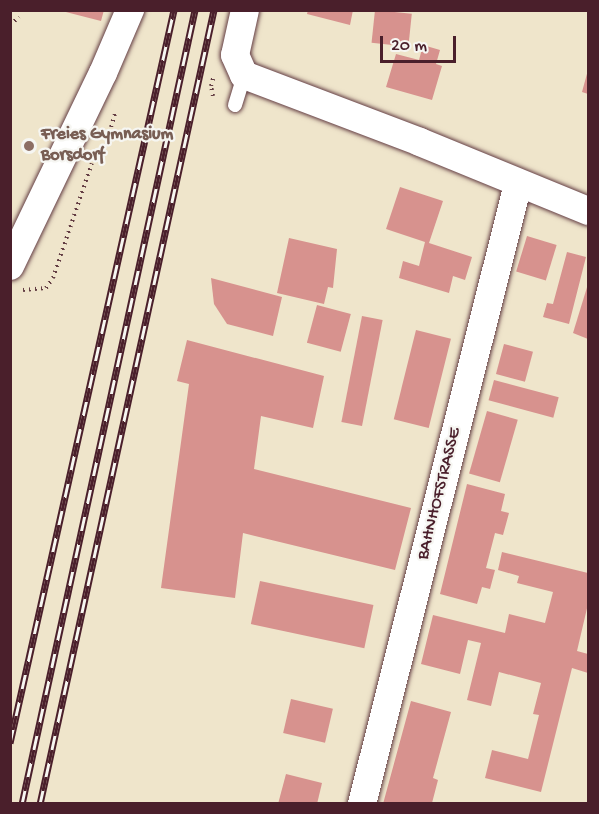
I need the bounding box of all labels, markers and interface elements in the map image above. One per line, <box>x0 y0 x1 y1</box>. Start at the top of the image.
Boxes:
scale bar <box>383 24 460 62</box>
text: 20 m <box>391 36 427 57</box>
place label: Freies Gymnasium Borsdorf <box>41 125 173 168</box>
marker: Freies Gymnasium Borsdorf <box>22 139 36 153</box>
street label: BAHNHOFSTRASSE <box>413 426 467 562</box>

